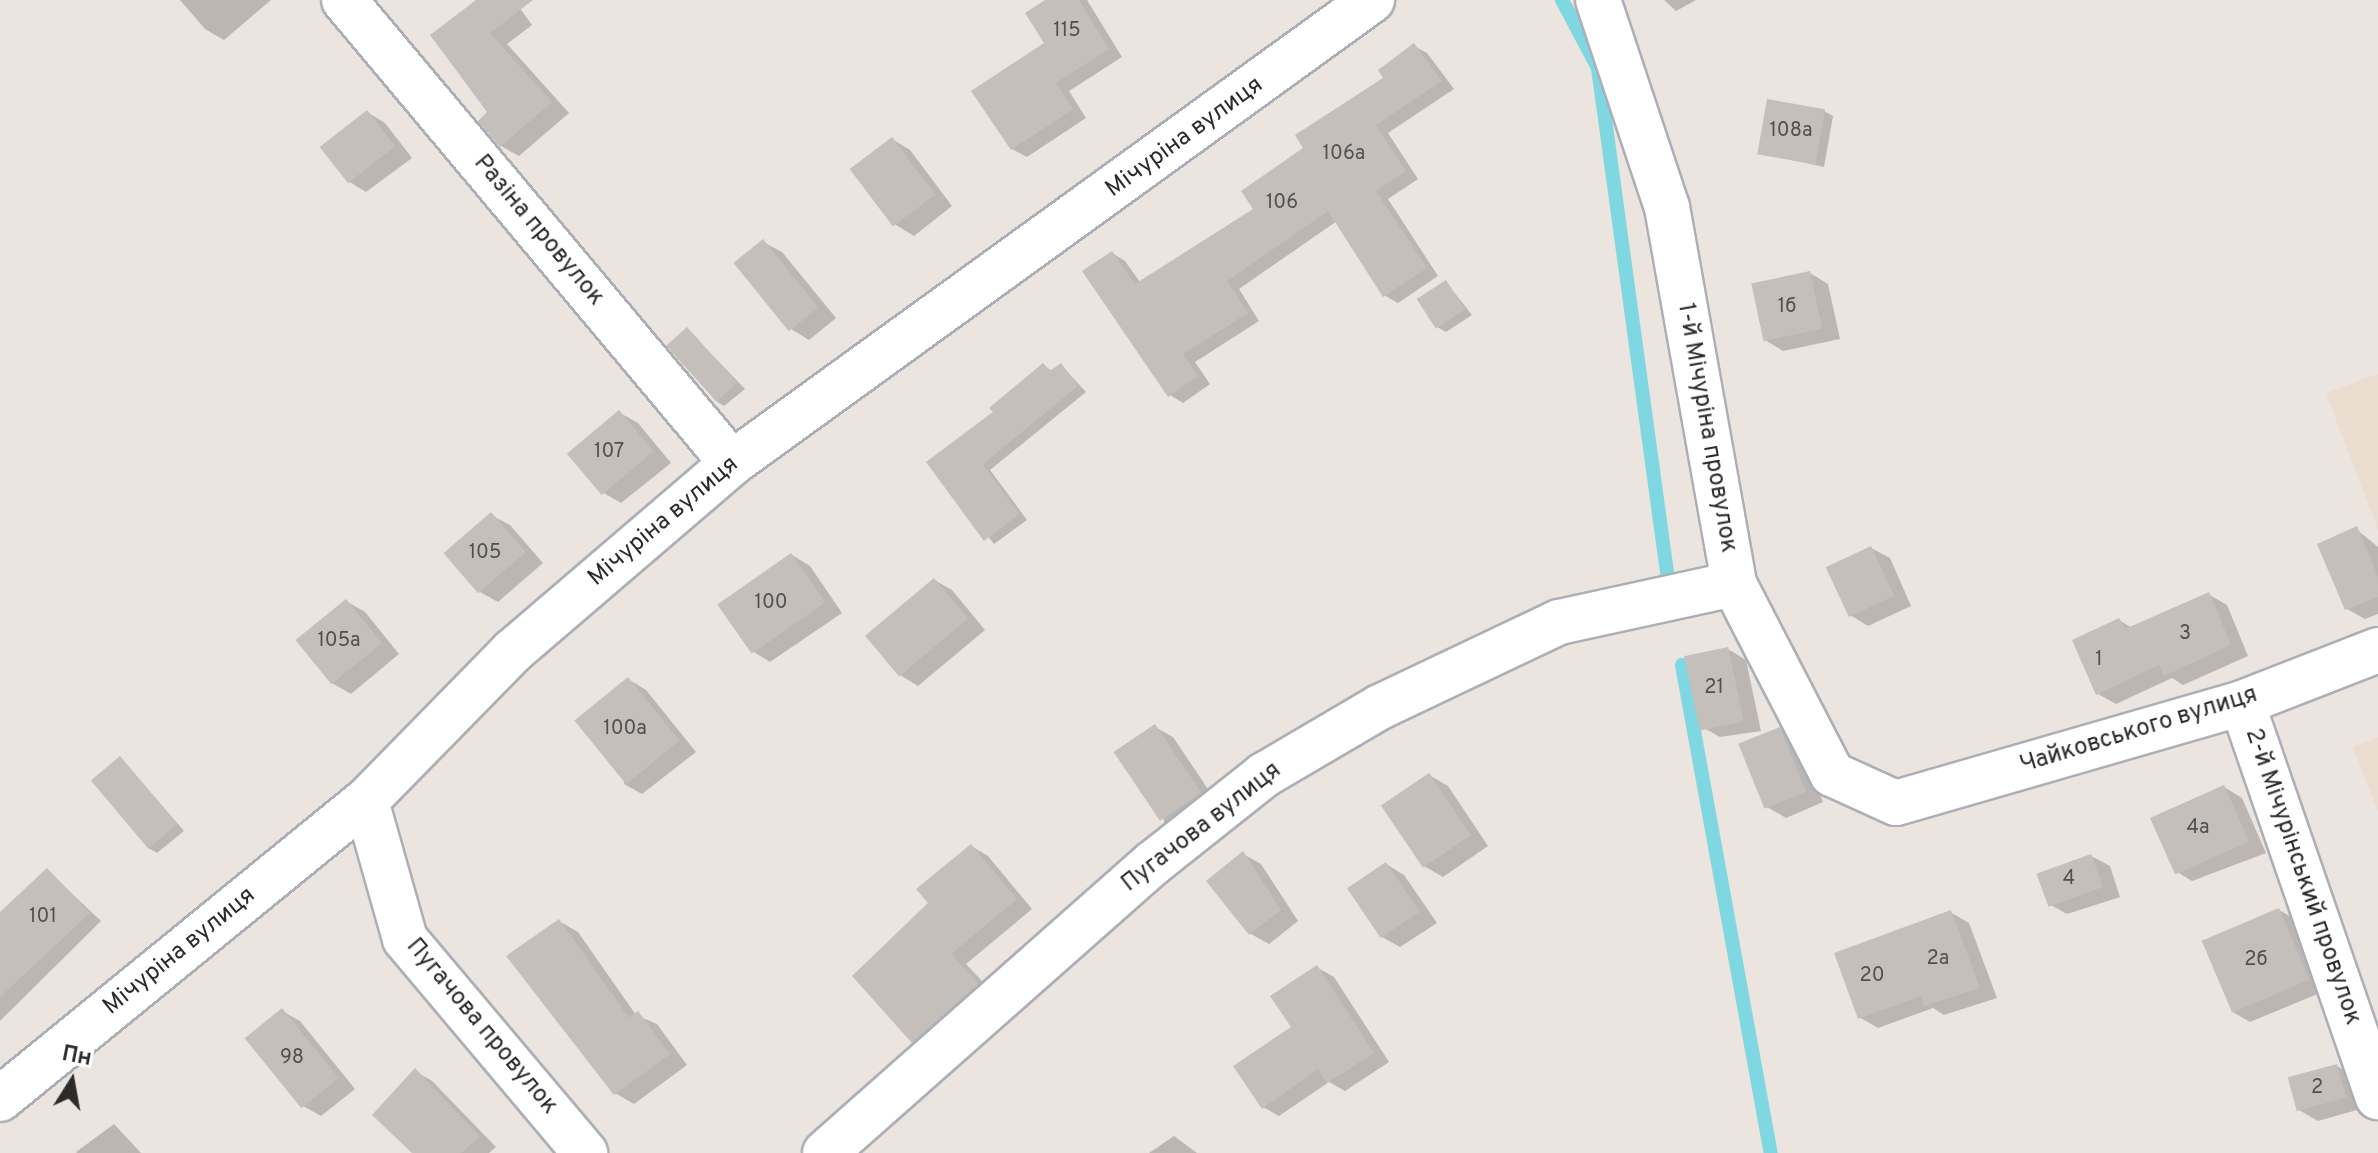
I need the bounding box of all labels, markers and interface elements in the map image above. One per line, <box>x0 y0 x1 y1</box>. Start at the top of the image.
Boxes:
house number: 115 <box>1053 19 1081 43</box>
street label: Мічуріна вулиця <box>1101 71 1269 205</box>
house number: 108а <box>1769 119 1813 143</box>
house number: 106а <box>1323 142 1365 166</box>
street label: Разіна провулок <box>467 150 609 312</box>
house number: 106 <box>1266 191 1298 215</box>
house number: 1б <box>1778 295 1796 319</box>
street label: 1-й Мічуріна провулок <box>1670 301 1742 555</box>
house number: 107 <box>594 440 624 464</box>
street label: Мічуріна вулиця <box>583 451 745 593</box>
house number: 105 <box>469 541 501 565</box>
house number: 100 <box>755 591 787 615</box>
house number: 3 <box>2179 622 2191 646</box>
house number: 105а <box>317 629 361 653</box>
house number: 1 <box>2095 648 2103 672</box>
house number: 21 <box>1704 676 1724 700</box>
street label: Чайковського вулиця <box>2017 681 2261 781</box>
house number: 100а <box>603 717 647 741</box>
street label: 2-й Мічурінський провулок <box>2238 725 2366 1029</box>
street label: Пугачова вулиця <box>1117 757 1287 899</box>
house number: 4а <box>2187 816 2209 840</box>
house number: 4 <box>2063 867 2075 891</box>
street label: Мічуріна вулиця <box>98 882 262 1022</box>
house number: 101 <box>29 905 57 929</box>
street label: Пугачова провулок <box>399 933 563 1121</box>
house number: 2а <box>1927 947 1949 971</box>
house number: 2б <box>2244 948 2268 972</box>
house number: 20 <box>1859 964 1885 988</box>
north arrow <box>32 1041 112 1121</box>
text: Пн <box>60 1041 94 1073</box>
house number: 98 <box>280 1046 304 1070</box>
house number: 2 <box>2311 1076 2323 1100</box>

